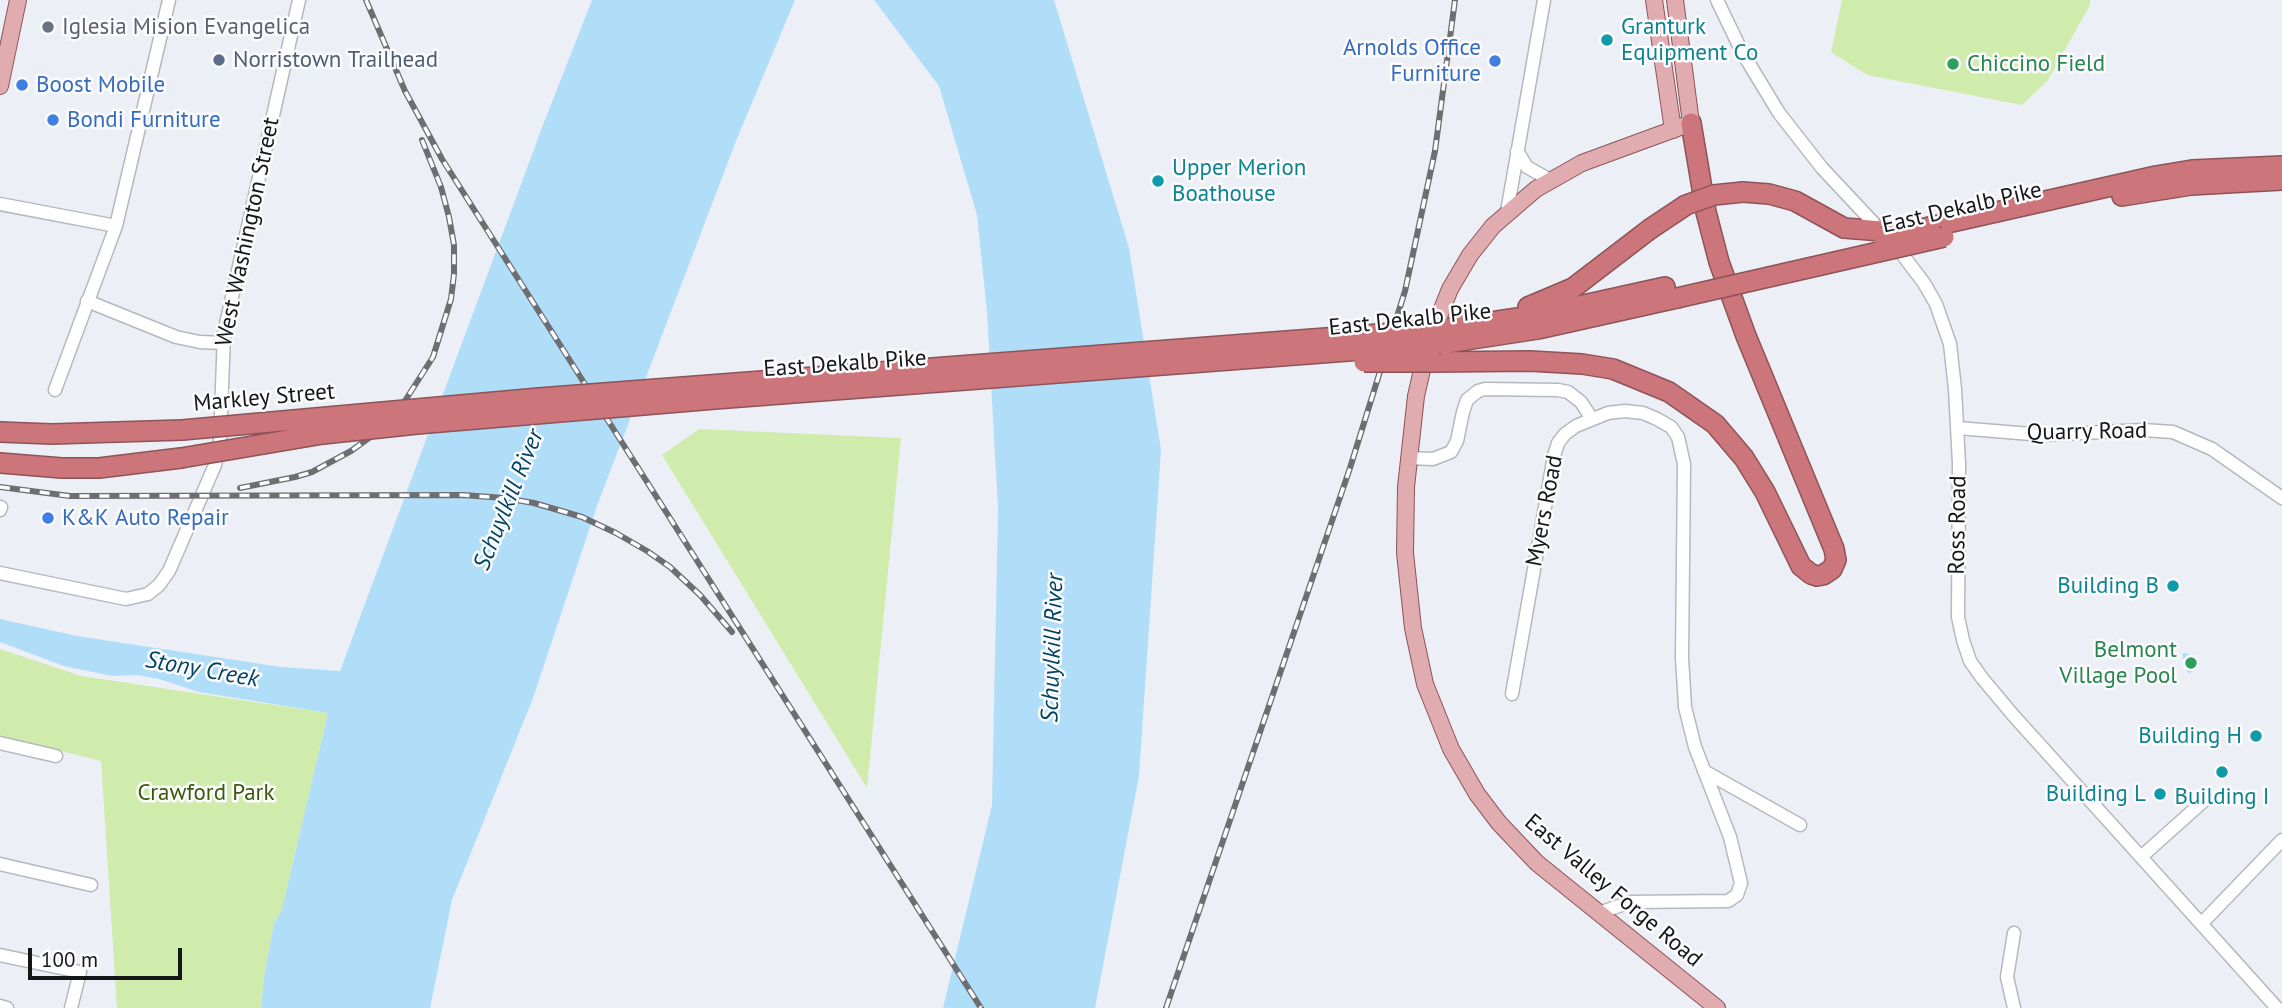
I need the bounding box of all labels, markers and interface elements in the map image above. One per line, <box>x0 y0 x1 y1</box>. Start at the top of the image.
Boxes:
place label: Iglesia Mision Evangelica <box>62 13 310 41</box>
place label: Granturk Equipment Co <box>1621 13 1758 67</box>
marker: Iglesia Mision Evangelica <box>40 19 56 35</box>
marker: Granturk Equipment Co <box>1599 32 1615 48</box>
place label: Arnolds Office Furniture <box>1343 34 1481 88</box>
place label: Norristown Trailhead <box>233 46 438 74</box>
place label: Chiccino Field <box>1967 50 2105 78</box>
marker: Norristown Trailhead <box>211 52 227 68</box>
marker: Arnolds Office Furniture <box>1487 53 1503 69</box>
marker: Chiccino Field <box>1945 56 1961 72</box>
place label: Boost Mobile <box>36 71 165 99</box>
marker: Boost Mobile <box>14 77 30 93</box>
place label: Bondi Furniture <box>67 106 221 134</box>
marker: Bondi Furniture <box>45 112 61 128</box>
street label: West Washington Street <box>210 115 286 349</box>
place label: Upper Merion Boathouse <box>1172 154 1306 208</box>
marker: Upper Merion Boathouse <box>1150 173 1166 189</box>
street label: East Dekalb Pike <box>1879 176 2045 240</box>
street label: East Dekalb Pike <box>1327 298 1493 342</box>
street label: East Dekalb Pike <box>763 345 927 383</box>
street label: Markley Street <box>192 378 336 418</box>
street label: Quarry Road <box>2026 417 2148 447</box>
water label: Schuylkill River <box>468 425 550 575</box>
street label: Myers Road <box>1521 453 1569 569</box>
street label: Ross Road <box>1943 475 1973 575</box>
place label: K&K Auto Repair <box>62 504 229 532</box>
marker: K&K Auto Repair <box>40 510 56 526</box>
place label: Building B <box>2057 572 2159 600</box>
water label: Schuylkill River <box>1036 573 1070 723</box>
marker: Building B <box>2165 578 2181 594</box>
place label: Belmont Village Pool <box>2059 636 2177 690</box>
water label: Stony Creek <box>143 646 261 694</box>
marker: Belmont Village Pool <box>2183 655 2199 671</box>
place label: Building H <box>2138 722 2242 750</box>
marker: Building H <box>2248 728 2264 744</box>
marker: Building I <box>2214 764 2230 780</box>
park label: Crawford Park <box>138 779 274 807</box>
place label: Building L <box>2046 780 2146 808</box>
place label: Building I <box>2174 783 2270 811</box>
marker: Building L <box>2152 786 2168 802</box>
street label: East Valley Forge Road <box>1519 809 1707 973</box>
scale bar <box>32 934 186 978</box>
text: 100 m <box>41 946 98 973</box>

